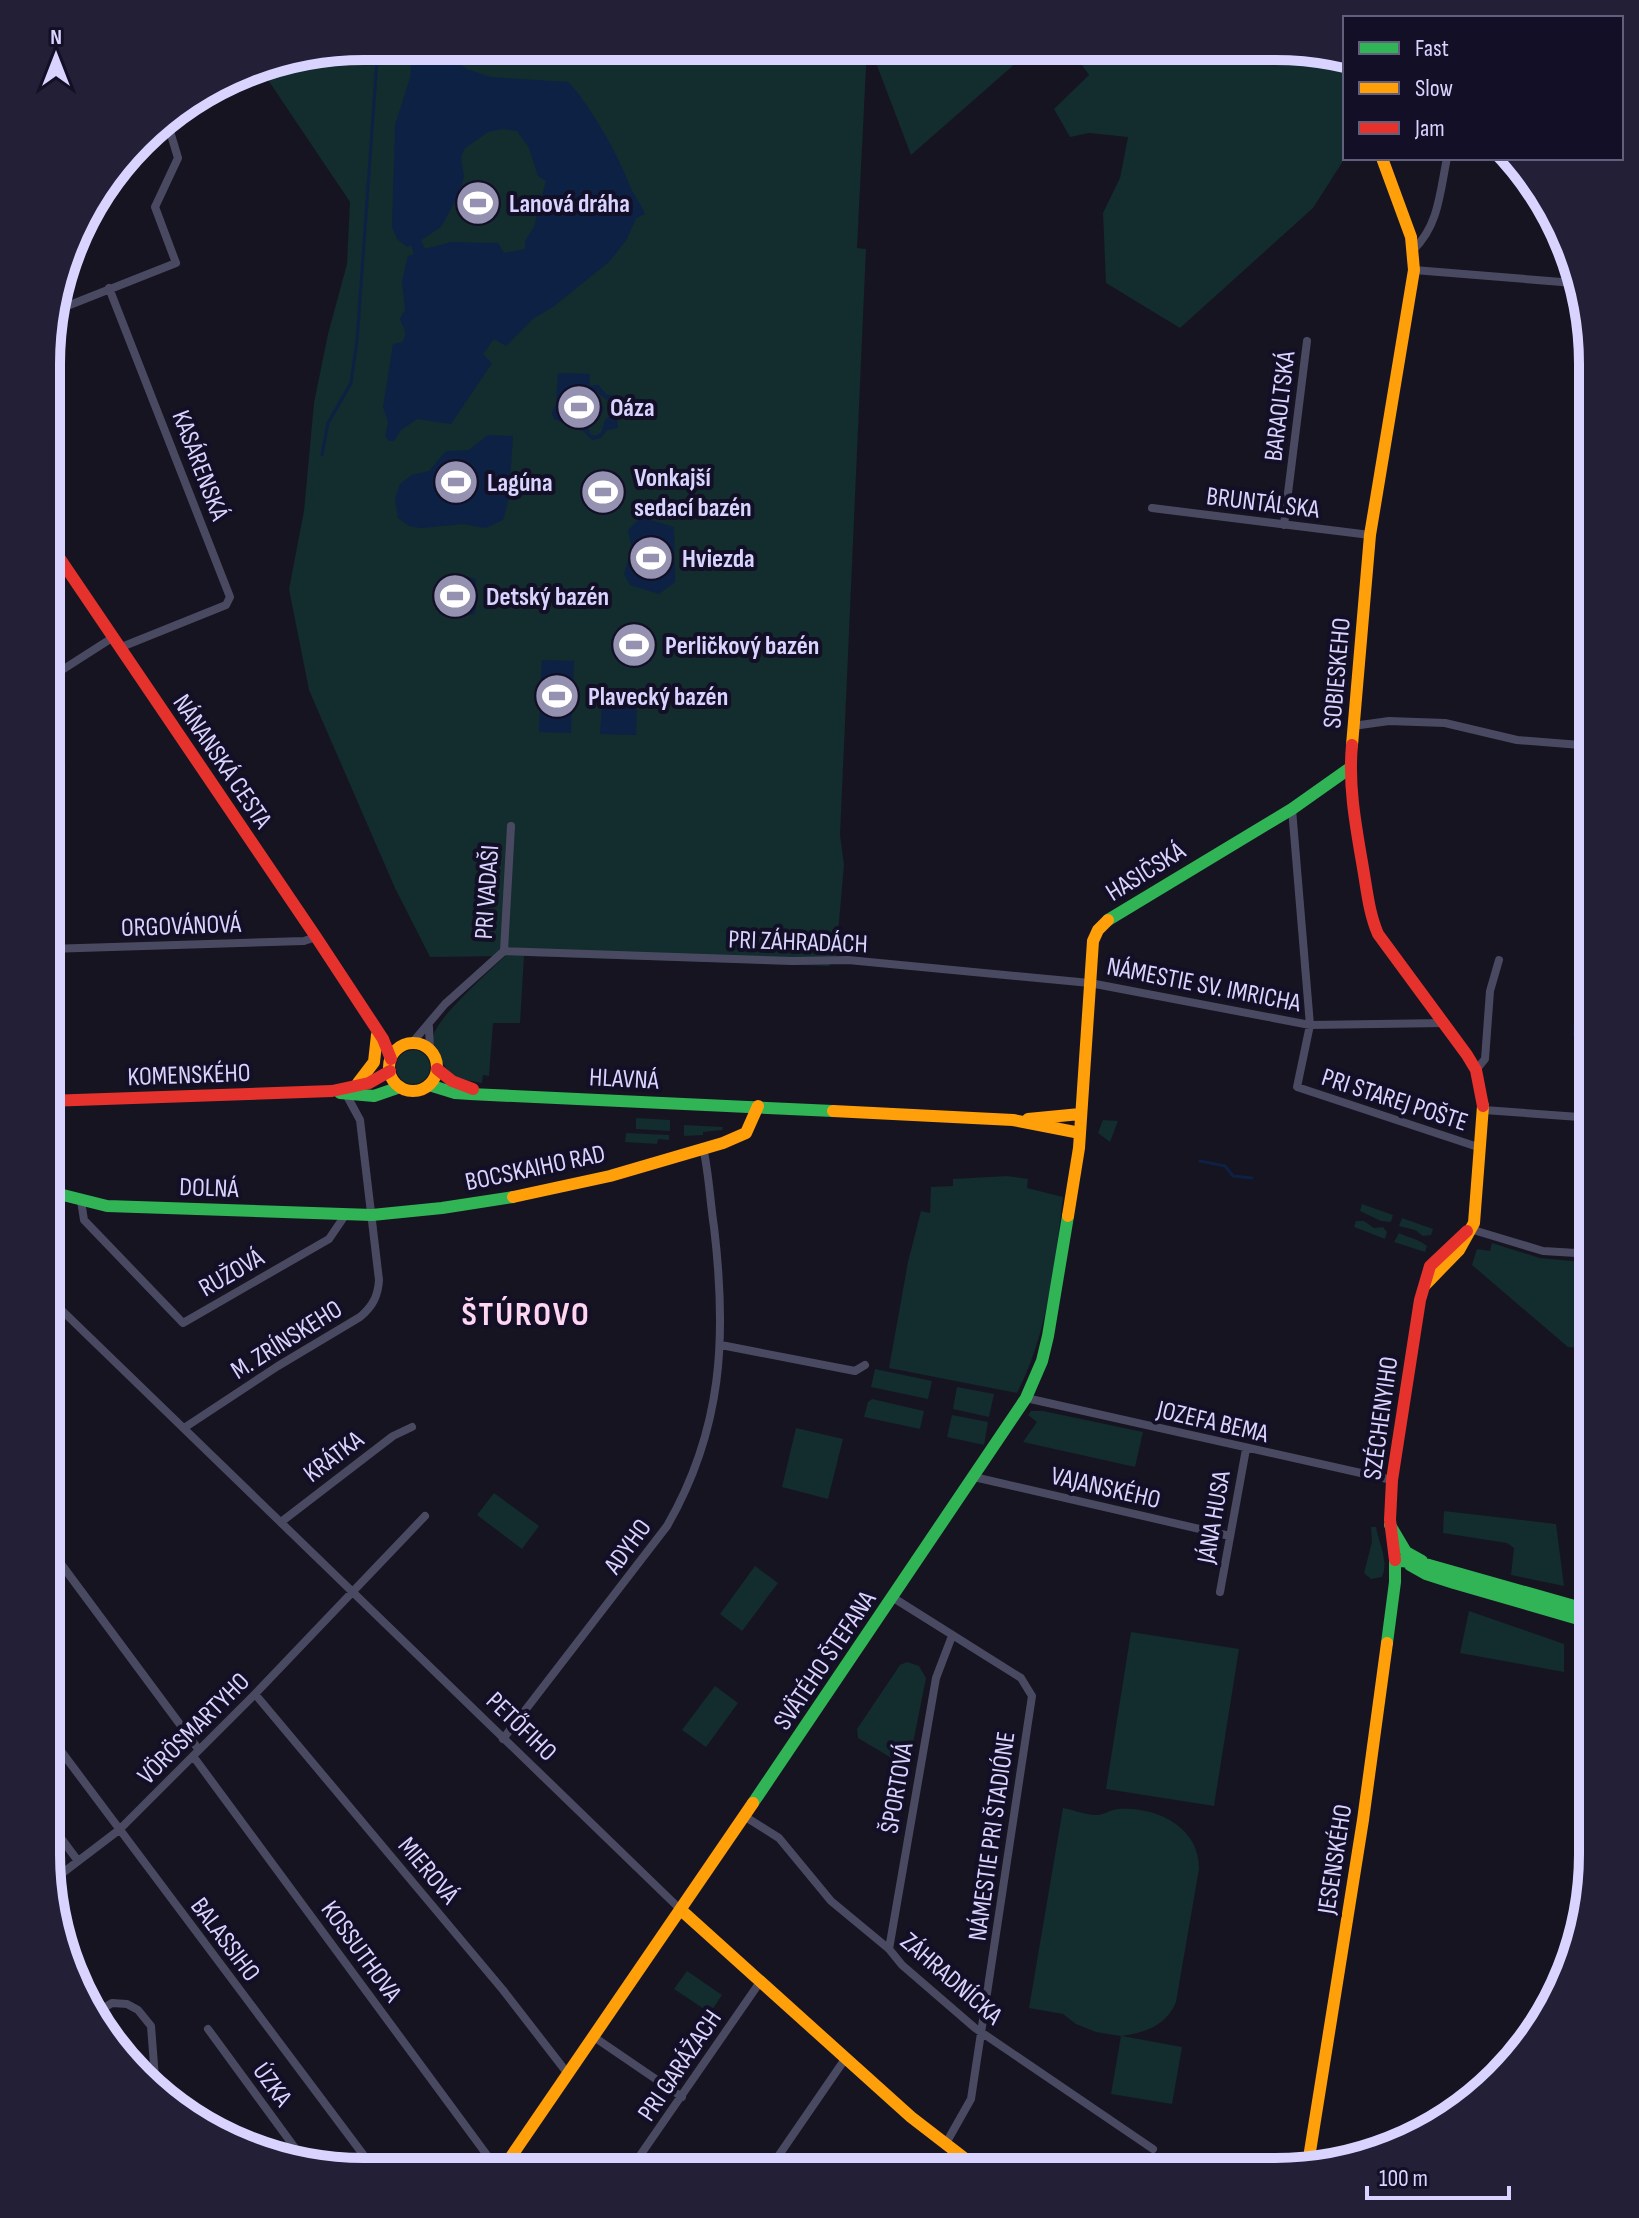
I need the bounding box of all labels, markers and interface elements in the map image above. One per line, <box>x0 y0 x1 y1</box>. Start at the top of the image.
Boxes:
north arrow <box>16 16 96 96</box>
legend <box>1343 16 1623 160</box>
text: N <box>50 24 62 51</box>
text: Fast <box>1415 34 1449 63</box>
text: Slow <box>1415 74 1453 103</box>
text: Jam <box>1414 114 1445 143</box>
sports icon: Lanová dráha <box>454 179 502 227</box>
place label: Lanová dráha <box>509 189 630 220</box>
street label: BARAOLTSKÁ <box>1258 349 1303 463</box>
sports icon: Oáza <box>555 383 603 431</box>
place label: Oáza <box>610 393 655 424</box>
street label: KASÁRENSKÁ <box>164 406 235 526</box>
sports icon: Lagúna <box>432 458 480 506</box>
place label: Vonkajší sedací bazén <box>634 463 752 524</box>
place label: Lagúna <box>487 468 553 499</box>
sports icon: Vonkajší sedací bazén <box>579 468 627 516</box>
street label: BRUNTÁLSKA <box>1204 481 1322 526</box>
sports icon: Hviezda <box>627 534 675 582</box>
place label: Hviezda <box>682 544 755 575</box>
sports icon: Detský bazén <box>431 572 479 620</box>
place label: Detský bazén <box>486 582 609 613</box>
street label: SOBIESKEHO <box>1317 617 1358 730</box>
sports icon: Perličkový bazén <box>610 621 658 669</box>
place label: Perličkový bazén <box>665 631 819 662</box>
sports icon: Plavecký bazén <box>533 672 581 720</box>
place label: Plavecký bazén <box>588 682 728 713</box>
street label: NÁNANSKÁ CESTA <box>166 689 278 836</box>
street label: HASIČSKÁ <box>1101 836 1192 909</box>
street label: PRI VADAŠI <box>469 844 506 940</box>
street label: ORGOVÁNOVÁ <box>120 909 243 944</box>
street label: PRI ZÁHRADÁCH <box>728 925 868 960</box>
street label: NÁMESTIE SV. IMRICHA <box>1104 951 1304 1020</box>
street label: KOMENSKÉHO <box>127 1058 251 1093</box>
street label: HLAVNÁ <box>588 1062 660 1097</box>
street label: PRI STAREJ POŠTE <box>1317 1062 1472 1139</box>
street label: BOCSKAIHO RAD <box>463 1139 608 1198</box>
street label: DOLNÁ <box>179 1172 240 1205</box>
street label: RUŽOVÁ <box>194 1242 271 1304</box>
street label: M. ZRÍNSKEHO <box>225 1294 348 1387</box>
district label: ŠTÚROVO <box>461 1294 591 1335</box>
street label: SZÉCHENYIHO <box>1357 1355 1405 1482</box>
street label: JOZEFA BEMA <box>1153 1394 1272 1450</box>
street label: KRÁTKA <box>298 1424 371 1490</box>
street label: VAJANSKÉHO <box>1048 1461 1164 1516</box>
street label: JÁNA HUSA <box>1191 1468 1238 1567</box>
street label: ADYHO <box>597 1513 658 1581</box>
street label: SVÄTÉHO ŠTEFANA <box>767 1585 884 1736</box>
street label: VÖRÖSMARTYHO <box>132 1667 257 1792</box>
street label: PETŐFIHO <box>479 1686 563 1768</box>
street label: NÁMESTIE PRI ŠTADIÓNE <box>962 1730 1023 1943</box>
street label: ŠPORTOVÁ <box>874 1740 921 1836</box>
street label: JESENSKÉHO <box>1311 1802 1359 1917</box>
street label: MIEROVÁ <box>391 1831 465 1911</box>
street label: BALASSIHO <box>183 1892 266 1988</box>
street label: KOSSUTHOVA <box>314 1895 408 2009</box>
street label: ZÁHRADNÍCKA <box>894 1926 1009 2032</box>
street label: PRI GARÁŽACH <box>632 2004 729 2127</box>
street label: ÚZKA <box>246 2057 299 2114</box>
scale bar <box>1367 2150 1509 2200</box>
text: 100 m <box>1379 2164 1428 2193</box>

